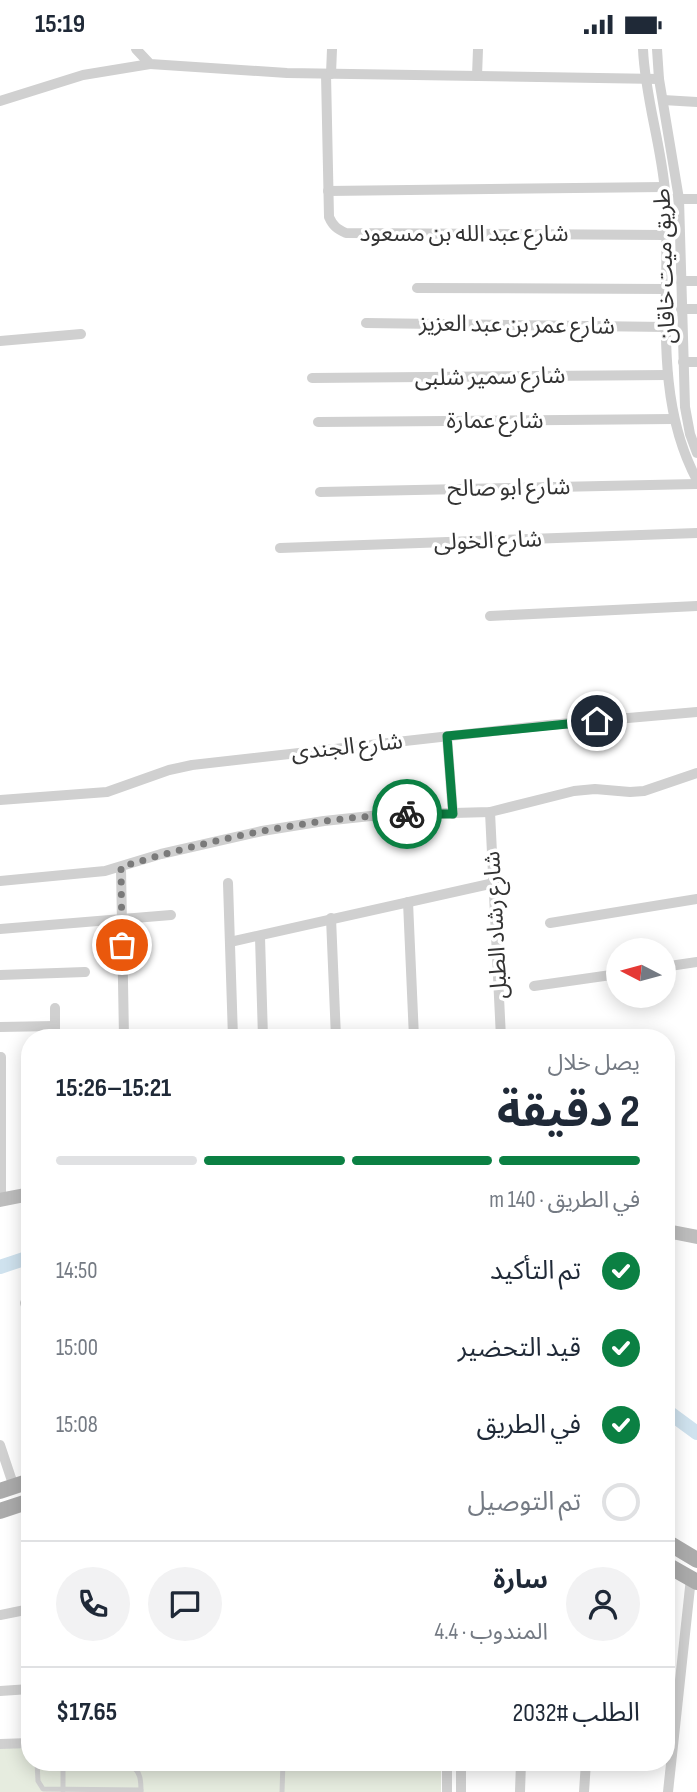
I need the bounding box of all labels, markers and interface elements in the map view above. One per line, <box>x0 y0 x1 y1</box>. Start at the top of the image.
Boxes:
text: 15:19 <box>35 9 85 40</box>
street label: طريق ميت خاقان <box>648 188 682 344</box>
street label: شارع عبد الله بن مسعود <box>359 220 569 250</box>
street label: شارع عمر بن عبد العزيز <box>418 309 615 343</box>
street label: شارع سمير شلبى <box>414 362 566 394</box>
street label: شارع عمارة <box>447 407 543 437</box>
street label: شارع ابو صالح <box>447 473 571 505</box>
street label: شارع الخولى <box>433 525 543 559</box>
pin <box>567 691 627 751</box>
icon: home <box>578 702 616 740</box>
street label: شارع الجندى <box>290 727 404 769</box>
courier <box>372 779 442 849</box>
icon: bike <box>388 795 426 833</box>
street label: شارع رشاد الطبل <box>478 850 516 1000</box>
pin <box>92 915 152 975</box>
icon: bag <box>103 926 141 964</box>
north arrow <box>606 938 676 1008</box>
map controls <box>606 938 676 1008</box>
text: يصل خلال <box>548 1049 640 1077</box>
text: 15:21–15:26 <box>56 1073 171 1104</box>
text: 2 دقيقة <box>497 1085 640 1140</box>
text: في الطريق · 140 m <box>489 1186 640 1214</box>
icon: check <box>602 1252 640 1290</box>
text: تم التأكيد <box>490 1256 581 1287</box>
text: 14:50 <box>56 1257 98 1285</box>
icon: check <box>602 1329 640 1367</box>
text: قيد التحضير <box>458 1333 581 1364</box>
text: 15:00 <box>56 1334 98 1362</box>
icon: check <box>602 1406 640 1444</box>
text: في الطريق <box>476 1410 581 1441</box>
text: 15:08 <box>56 1411 98 1439</box>
text: تم التوصيل <box>467 1487 581 1518</box>
text: سارة <box>493 1565 548 1596</box>
button: phone <box>56 1567 130 1641</box>
button: chat <box>148 1567 222 1641</box>
button: person <box>566 1567 640 1641</box>
text: المندوب · 4.4 <box>435 1618 548 1646</box>
text: $17.65 <box>56 1697 117 1728</box>
text: الطلب #2032 <box>512 1698 640 1729</box>

